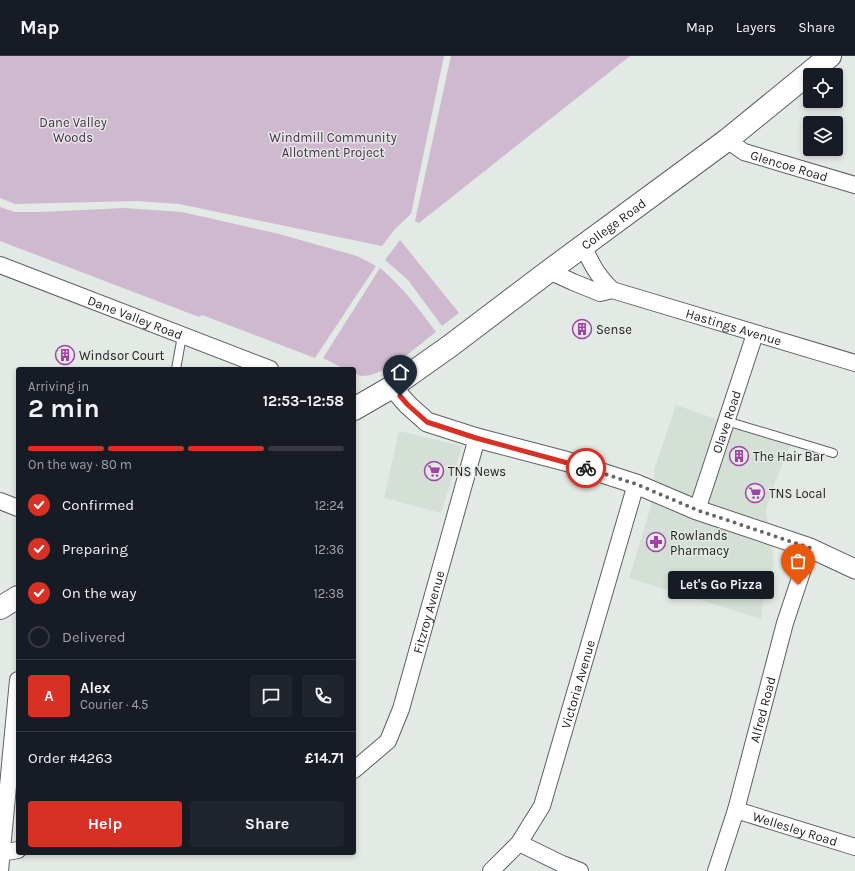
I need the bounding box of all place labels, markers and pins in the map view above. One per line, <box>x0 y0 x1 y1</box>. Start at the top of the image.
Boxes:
building icon: Sense <box>571 318 593 340</box>
place label: Sense <box>596 322 632 337</box>
building icon: Windsor Court <box>54 344 76 366</box>
place label: Windsor Court <box>79 348 164 363</box>
pin <box>383 355 417 396</box>
building icon: The Hair Bar <box>728 445 750 467</box>
place label: The Hair Bar <box>753 449 825 464</box>
supermarket icon: TNS News <box>423 460 445 482</box>
place label: TNS News <box>448 464 506 479</box>
supermarket icon: TNS Local <box>744 482 766 504</box>
place label: TNS Local <box>769 486 826 501</box>
place label: Rowlands Pharmacy <box>670 528 729 558</box>
pharmacy icon: Rowlands Pharmacy <box>645 531 667 553</box>
pin <box>781 544 815 585</box>
callout: Let's Go Pizza <box>668 571 774 599</box>

